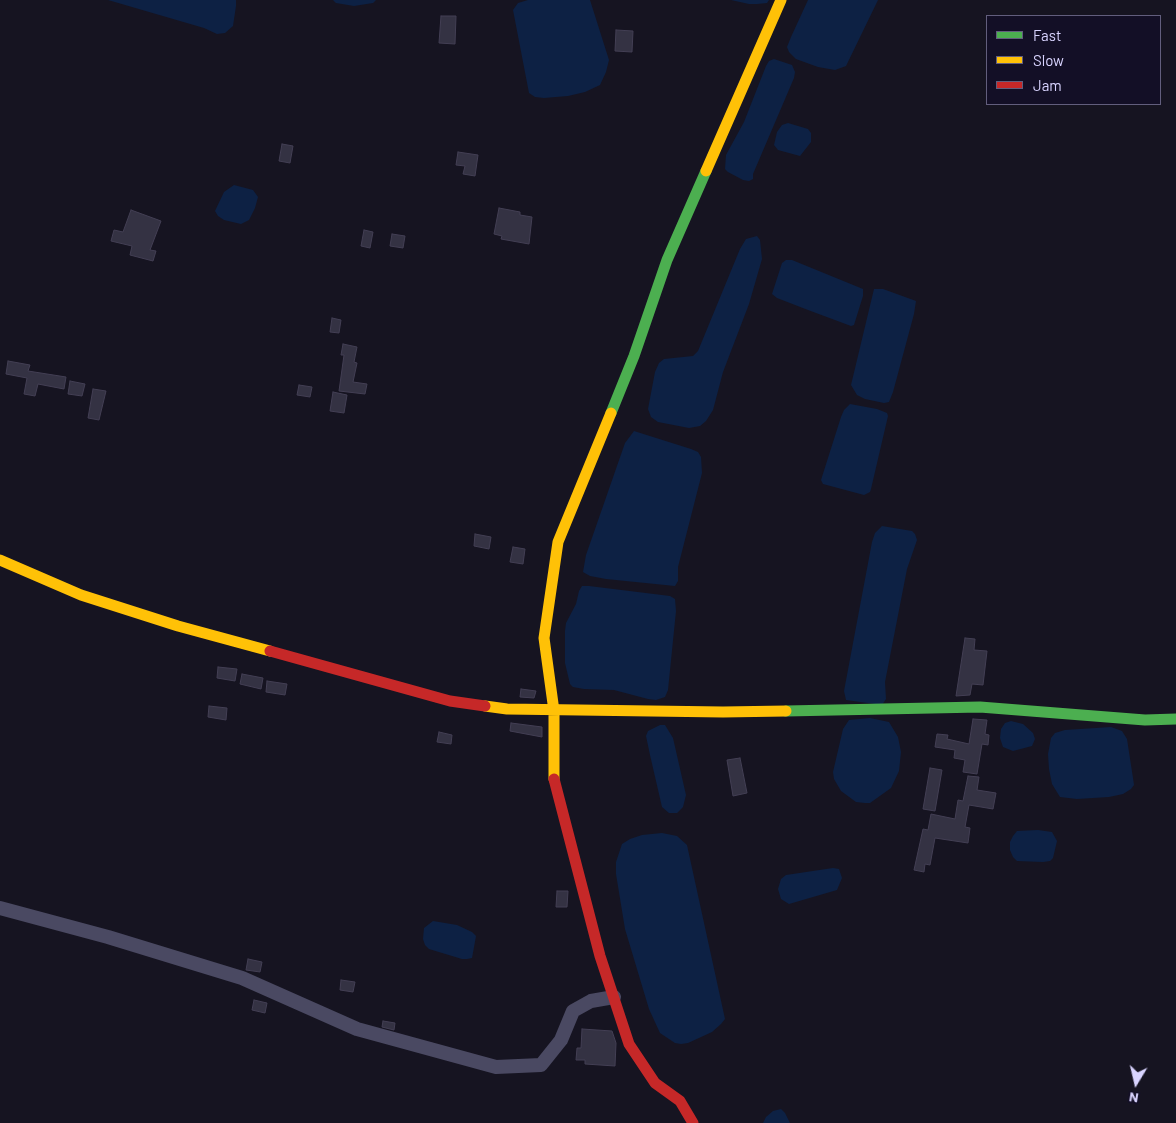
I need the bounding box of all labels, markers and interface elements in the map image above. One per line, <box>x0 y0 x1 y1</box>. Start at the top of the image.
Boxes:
legend <box>986 15 1161 105</box>
text: Fast <box>1033 26 1061 44</box>
text: Slow <box>1033 51 1064 69</box>
text: Jam <box>1033 76 1062 94</box>
north arrow <box>1111 1058 1161 1108</box>
text: N <box>1128 1089 1140 1107</box>

